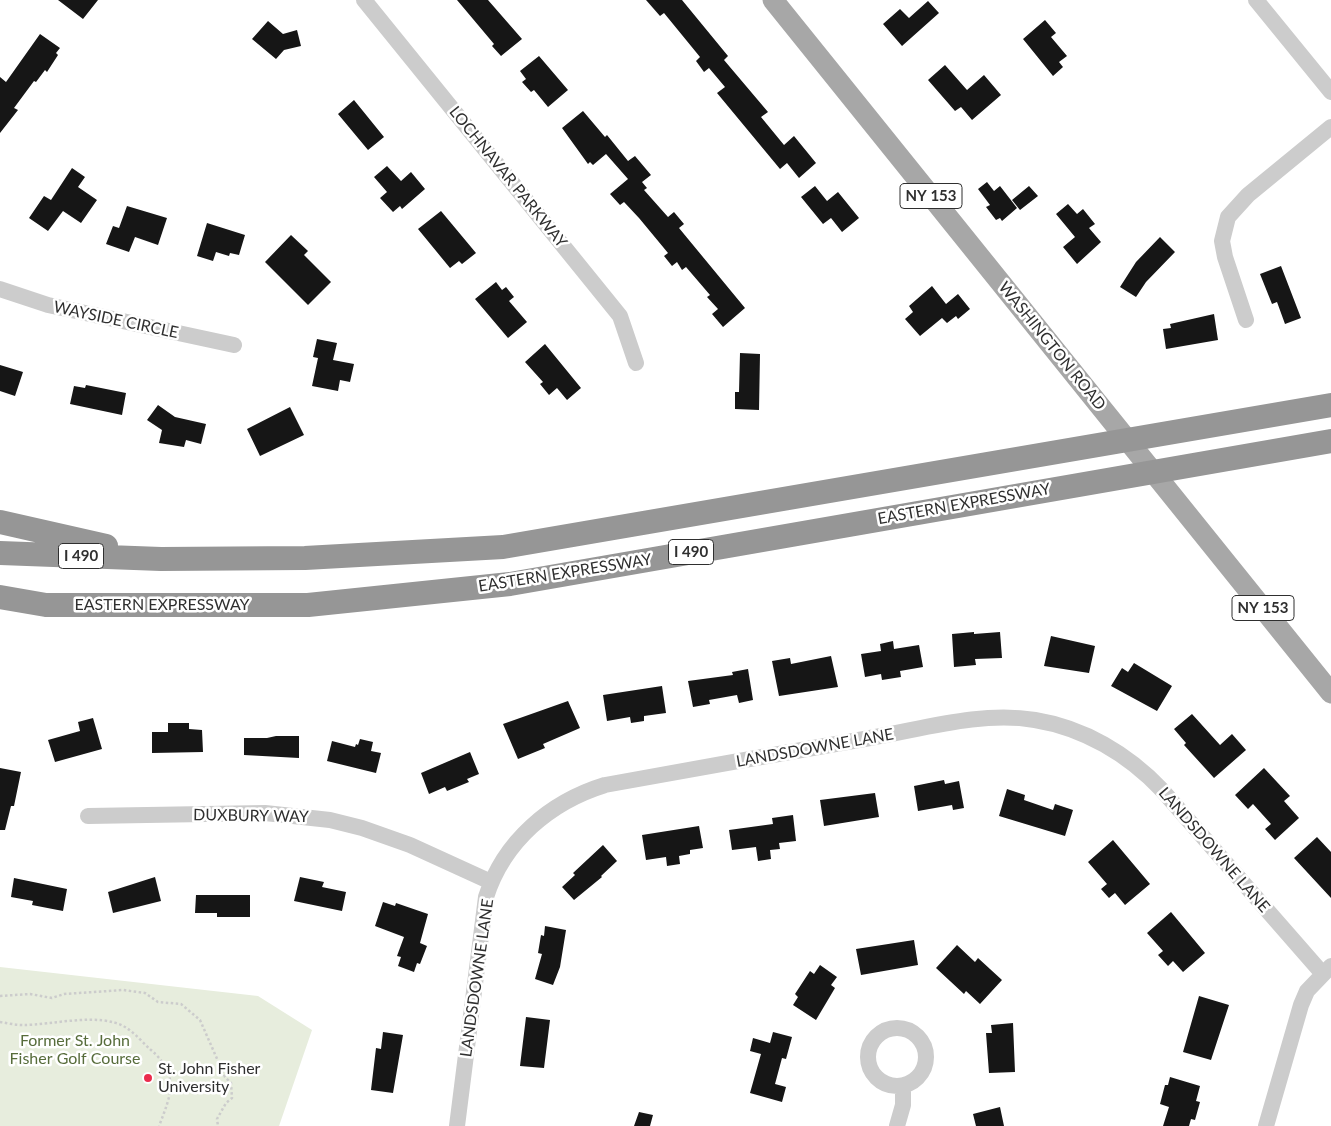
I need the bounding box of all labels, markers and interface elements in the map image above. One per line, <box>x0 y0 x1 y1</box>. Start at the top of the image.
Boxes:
street label: LOCHNAVAR PARKWAY <box>445 102 571 252</box>
road number: NY 153 <box>900 184 962 208</box>
street label: WASHINGTON ROAD <box>994 278 1110 414</box>
street label: WAYSIDE CIRCLE <box>52 297 180 343</box>
street label: EASTERN EXPRESSWAY <box>876 479 1052 529</box>
road number: I 490 <box>668 540 714 564</box>
road number: I 490 <box>58 544 104 568</box>
street label: EASTERN EXPRESSWAY <box>477 550 653 596</box>
street label: EASTERN EXPRESSWAY <box>74 595 250 615</box>
road number: NY 153 <box>1232 596 1294 620</box>
street label: LANDSDOWNE LANE <box>735 725 895 771</box>
street label: LANDSDOWNE LANE <box>1154 783 1274 917</box>
street label: DUXBURY WAY <box>193 805 309 827</box>
street label: LANDSDOWNE LANE <box>456 898 498 1058</box>
park label: Former St. John Fisher Golf Course <box>10 1031 140 1069</box>
place label: St. John Fisher University <box>158 1059 260 1097</box>
marker: St. John Fisher University <box>142 1072 154 1084</box>

